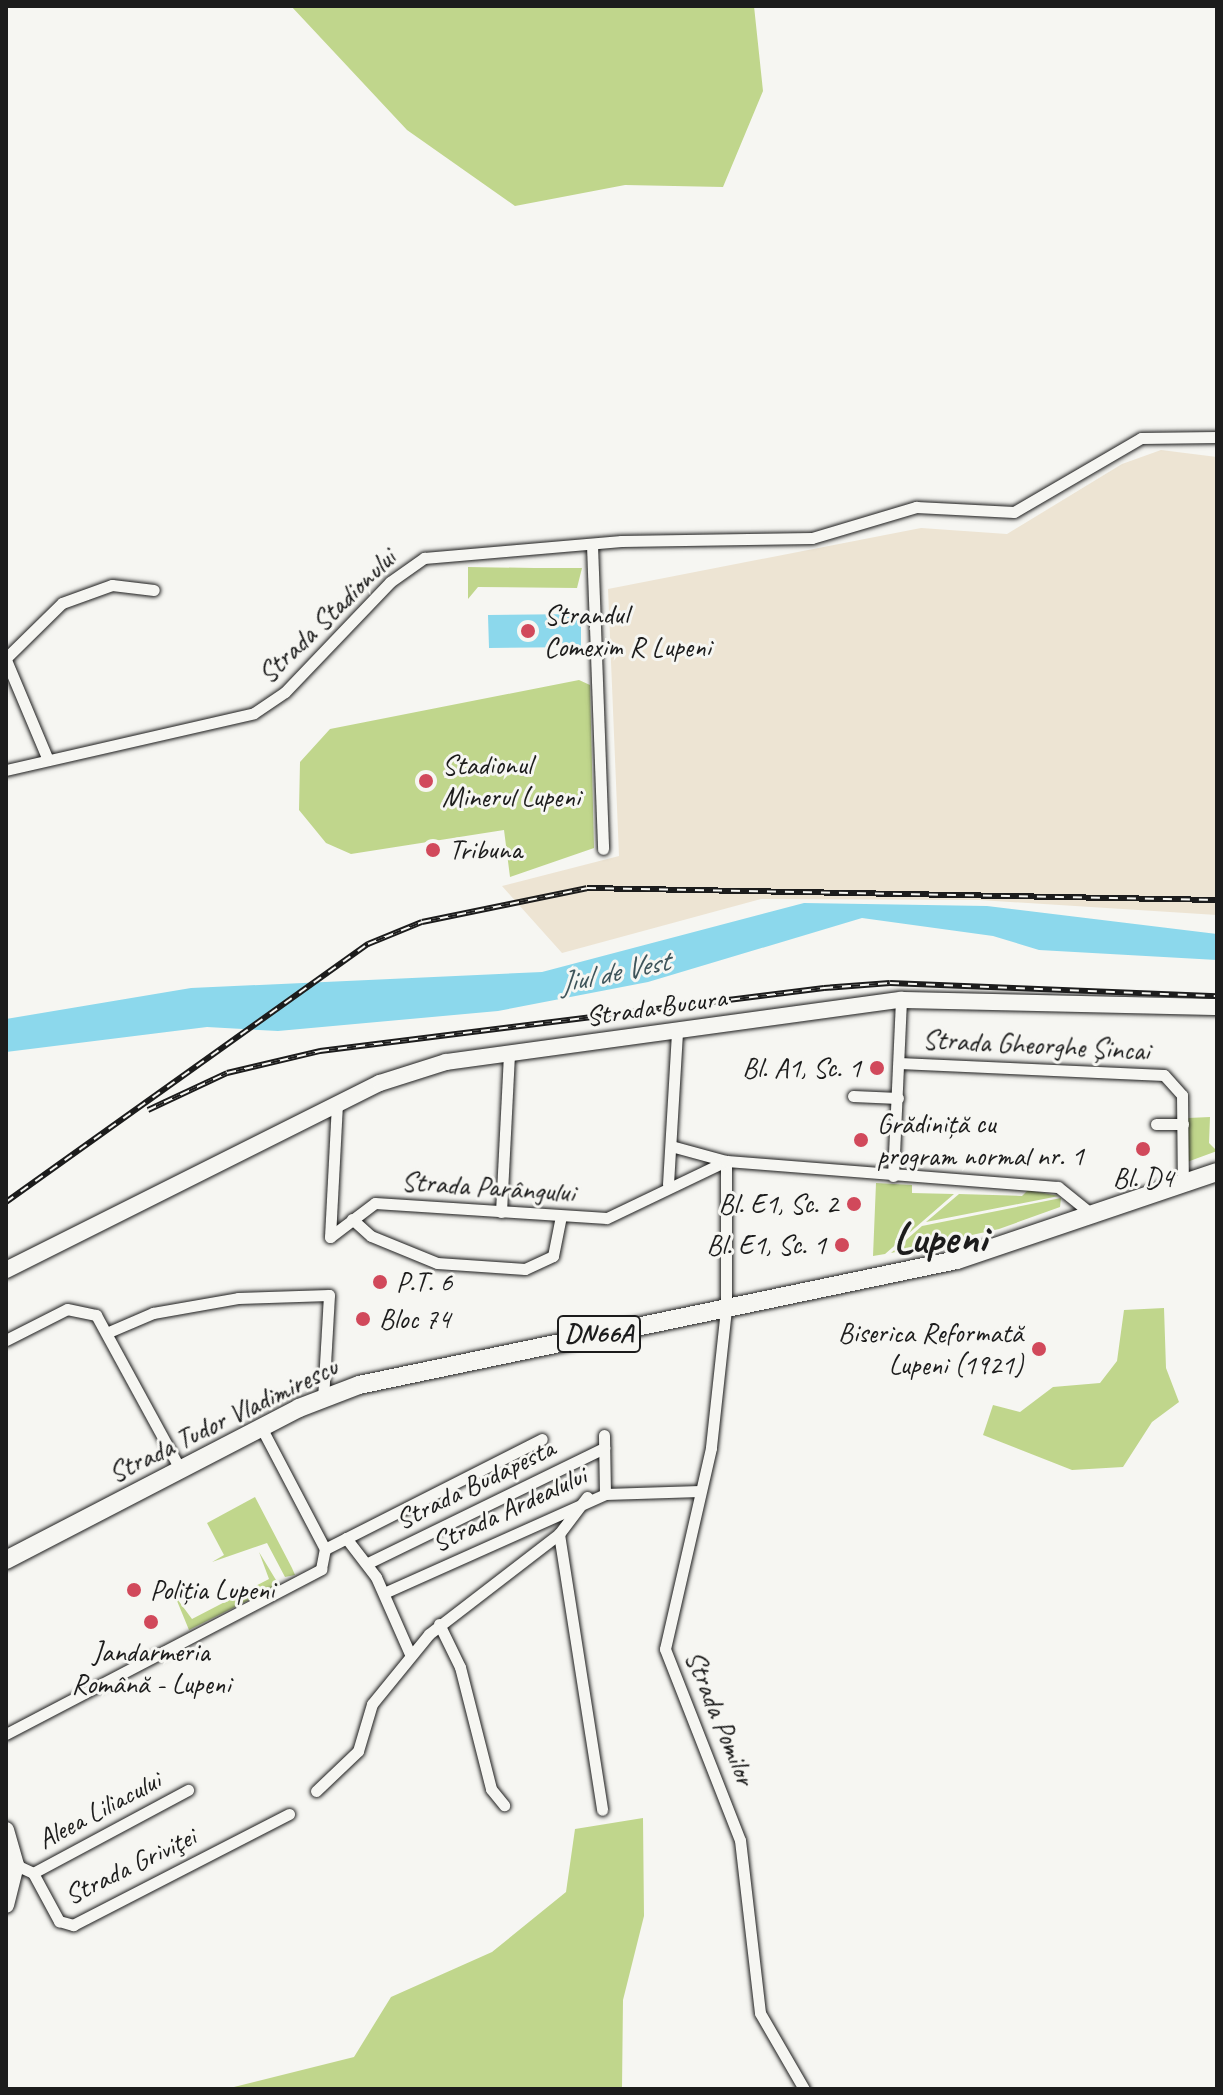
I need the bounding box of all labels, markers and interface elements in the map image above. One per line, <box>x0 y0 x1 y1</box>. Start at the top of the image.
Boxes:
street label: Strada Stadionului <box>251 541 403 691</box>
place label: Strandul Comexim R Lupeni <box>544 598 710 664</box>
marker: Strandul Comexim R Lupeni <box>519 622 537 640</box>
place label: Stadionul Minerul Lupeni <box>442 748 580 814</box>
marker: Stadionul Minerul Lupeni <box>417 772 435 790</box>
place label: Tribuna <box>449 833 522 867</box>
marker: Tribuna <box>424 841 442 859</box>
water label: Jiul de Vest <box>556 943 672 1001</box>
street label: Strada Bucura <box>584 981 728 1033</box>
street label: Strada Gheorghe Șincai <box>922 1022 1150 1068</box>
place label: Bl. A1, Sc. 1 <box>742 1051 861 1085</box>
marker: Bl. A1, Sc. 1 <box>868 1059 886 1077</box>
place label: Grădiniță cu program normal nr. 1 <box>877 1107 1081 1173</box>
marker: Grădiniță cu program normal nr. 1 <box>852 1131 870 1149</box>
marker: Bl. D4 <box>1134 1140 1152 1158</box>
place label: Bl. D4 <box>1113 1161 1173 1195</box>
street label: Strada Parângului <box>400 1164 576 1210</box>
place label: Bl. E1, Sc. 2 <box>718 1187 838 1221</box>
marker: Bl. E1, Sc. 2 <box>845 1195 863 1213</box>
district label: Lupeni <box>893 1212 987 1264</box>
place label: Bl. E1, Sc. 1 <box>706 1228 826 1262</box>
marker: Bl. E1, Sc. 1 <box>833 1236 851 1254</box>
place label: P.T. 6 <box>396 1265 452 1299</box>
marker: P.T. 6 <box>371 1273 389 1291</box>
place label: Bloc 74 <box>379 1302 450 1336</box>
marker: Bloc 74 <box>354 1310 372 1328</box>
road number: DN66A <box>557 1312 641 1356</box>
place label: Biserica Reformată Lupeni (1921) <box>839 1316 1023 1382</box>
marker: Biserica Reformată Lupeni (1921) <box>1030 1340 1048 1358</box>
street label: Strada Tudor Vladimirescu <box>103 1350 343 1490</box>
street label: Strada Budapesta <box>390 1431 560 1537</box>
street label: Strada Ardealului <box>427 1459 591 1559</box>
place label: Poliția Lupeni <box>150 1573 273 1607</box>
marker: Poliția Lupeni <box>125 1581 143 1599</box>
marker: Jandarmeria Română - Lupeni <box>142 1613 160 1631</box>
place label: Jandarmeria Română - Lupeni <box>72 1635 230 1701</box>
street label: Strada Pomilor <box>678 1646 762 1790</box>
street label: Aleea Liliacului <box>32 1764 166 1856</box>
street label: Strada Griviţei <box>59 1820 201 1912</box>

